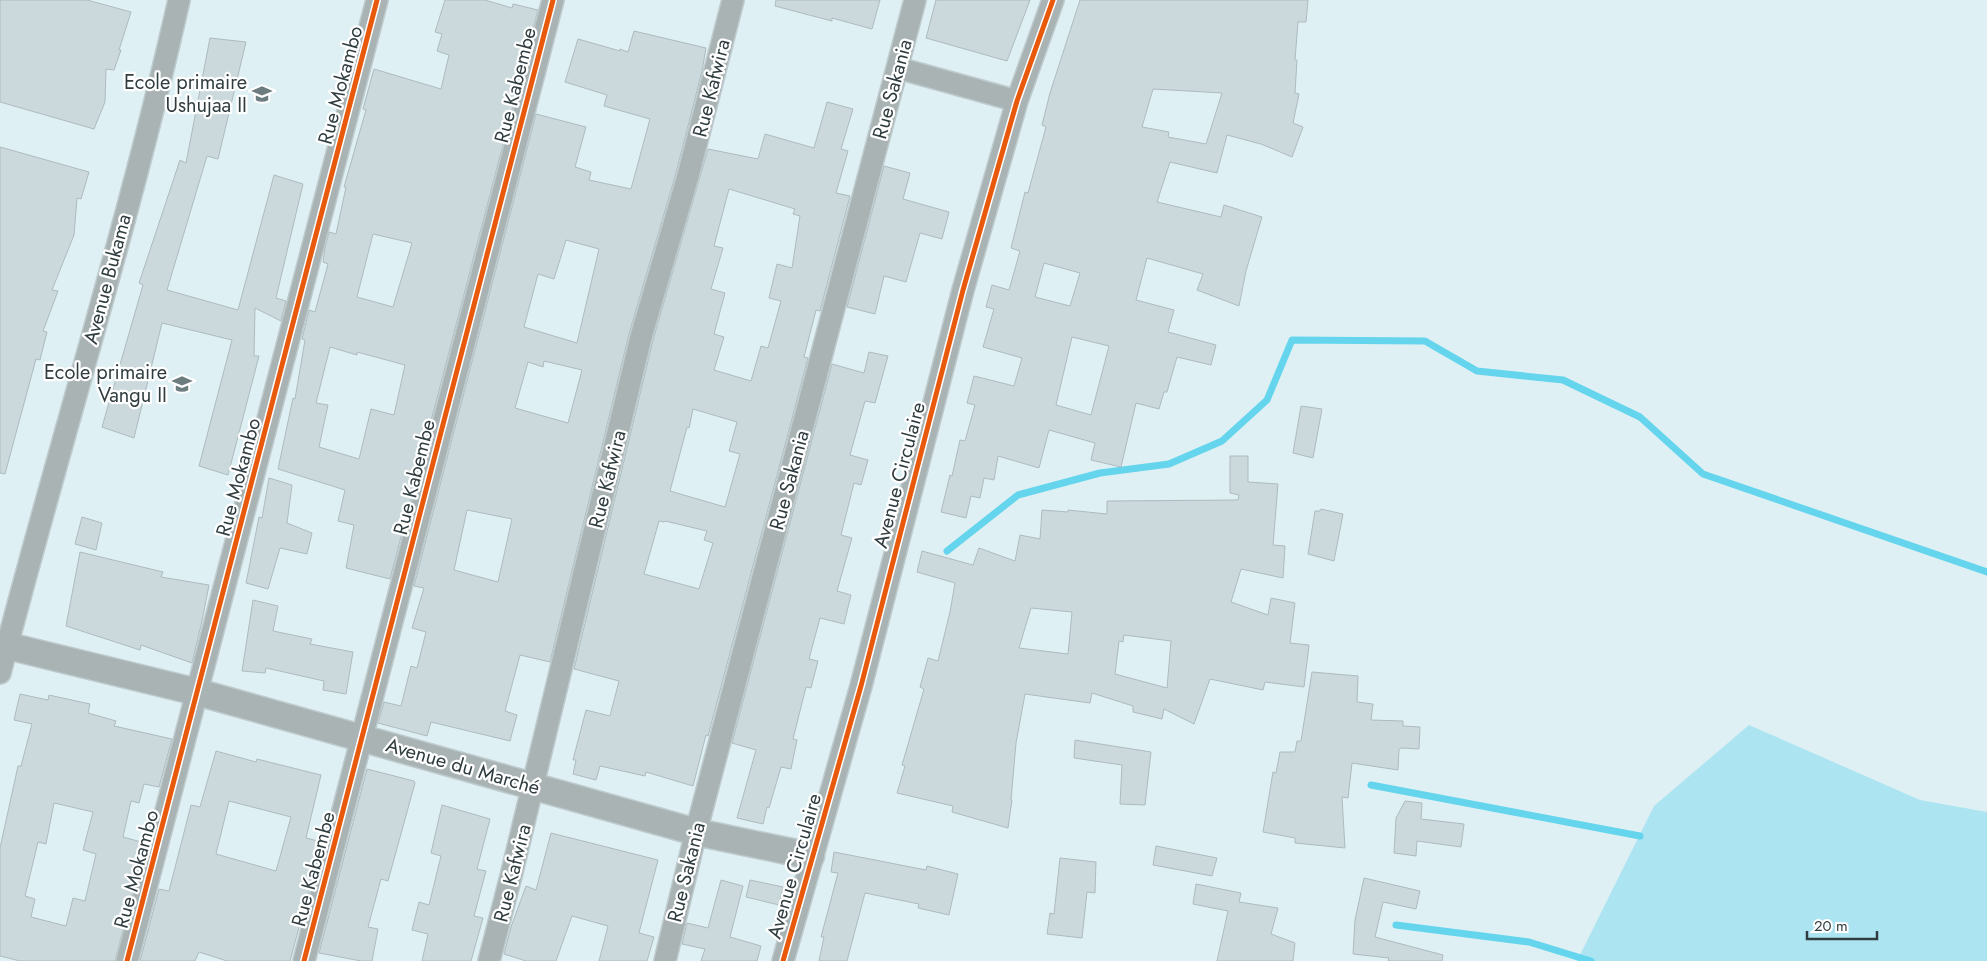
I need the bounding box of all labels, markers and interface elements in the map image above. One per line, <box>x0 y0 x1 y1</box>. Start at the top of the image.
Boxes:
street label: Rue Mokambo <box>311 23 370 148</box>
street label: Rue Kabembe <box>487 24 544 146</box>
street label: Rue Kafwira <box>685 36 738 140</box>
street label: Rue Sakania <box>865 36 920 142</box>
place label: Ecole primaire Ushujaa II <box>124 68 247 120</box>
school or university icon: Ecole primaire Ushujaa II <box>251 83 273 105</box>
street label: Avenue Bukama <box>76 211 139 347</box>
place label: Ecole primaire Vangu II <box>44 358 167 410</box>
school or university icon: Ecole primaire Vangu II <box>171 373 193 395</box>
street label: Avenue Circulaire <box>866 399 933 551</box>
street label: Rue Mokambo <box>209 415 268 540</box>
street label: Rue Kabembe <box>386 416 443 538</box>
street label: Rue Kafwira <box>581 427 634 531</box>
street label: Rue Sakania <box>762 427 817 533</box>
street label: Avenue du Marché <box>382 731 543 802</box>
street label: Avenue Circulaire <box>760 790 829 942</box>
street label: Rue Mokambo <box>107 807 166 932</box>
street label: Rue Kabembe <box>284 808 343 930</box>
street label: Rue Sakania <box>660 819 713 925</box>
street label: Rue Kafwira <box>486 821 539 925</box>
scale bar <box>1807 908 1877 940</box>
text: 20 m <box>1814 915 1848 937</box>

